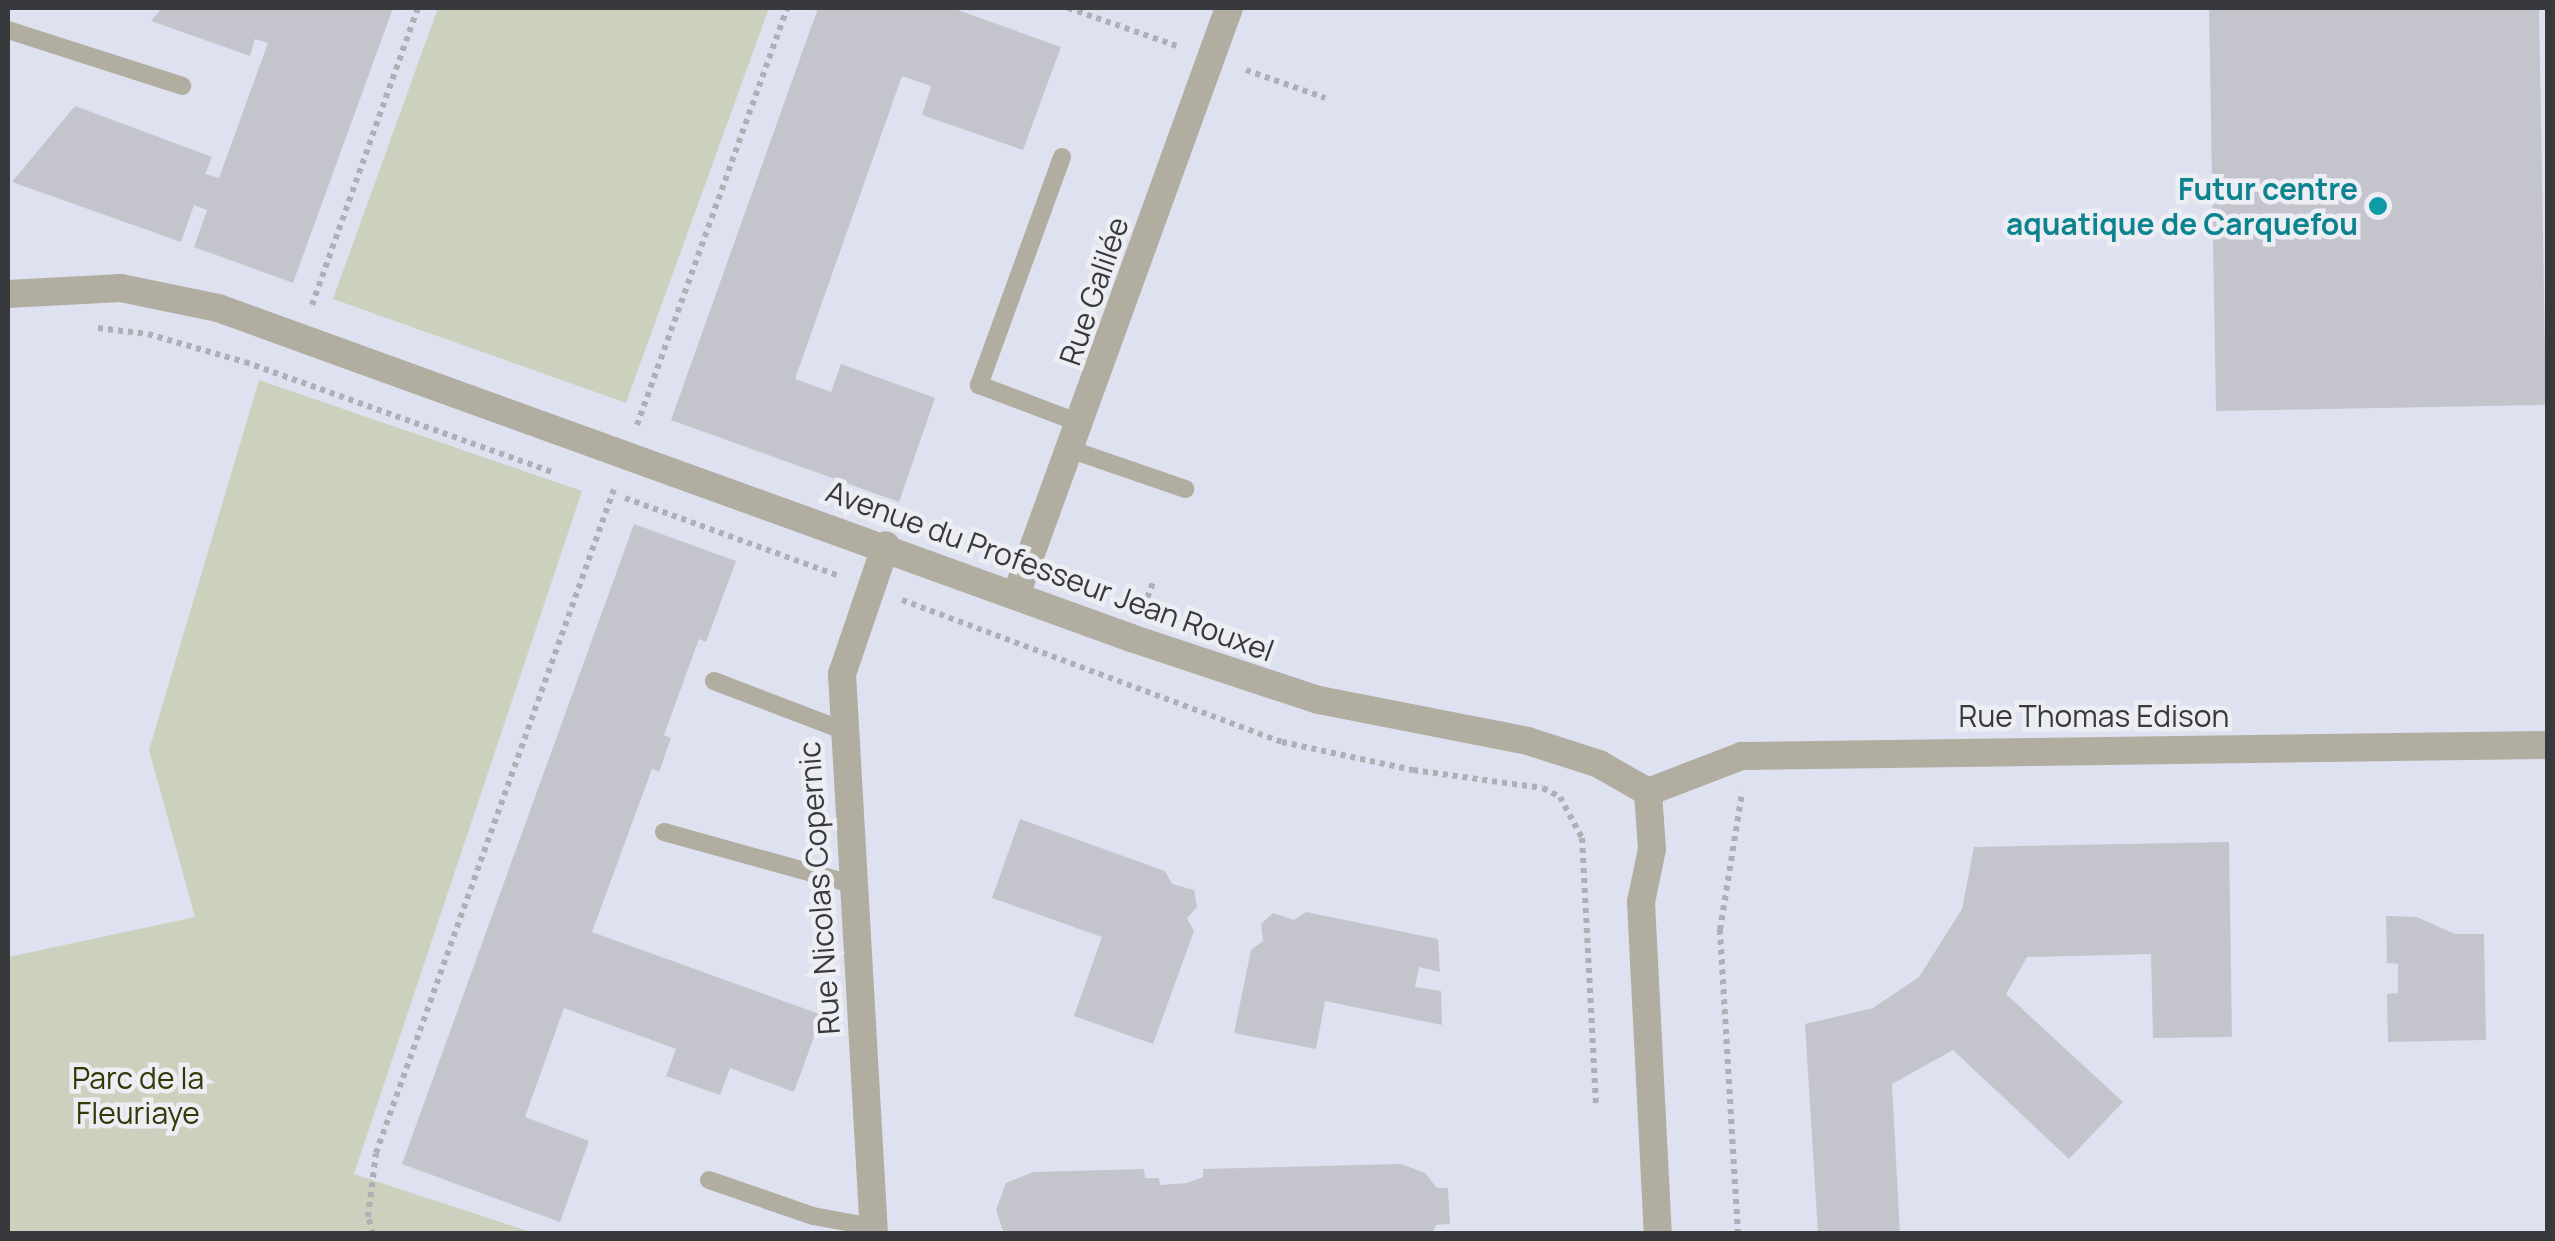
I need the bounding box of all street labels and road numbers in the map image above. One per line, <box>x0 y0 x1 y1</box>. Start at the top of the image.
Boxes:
street label: Rue Galilée <box>1052 212 1136 370</box>
street label: Avenue du Professeur Jean Rouxel <box>821 473 1279 669</box>
street label: Rue Thomas Edison <box>1959 698 2229 734</box>
street label: Rue Nicolas Copernic <box>791 740 847 1036</box>

